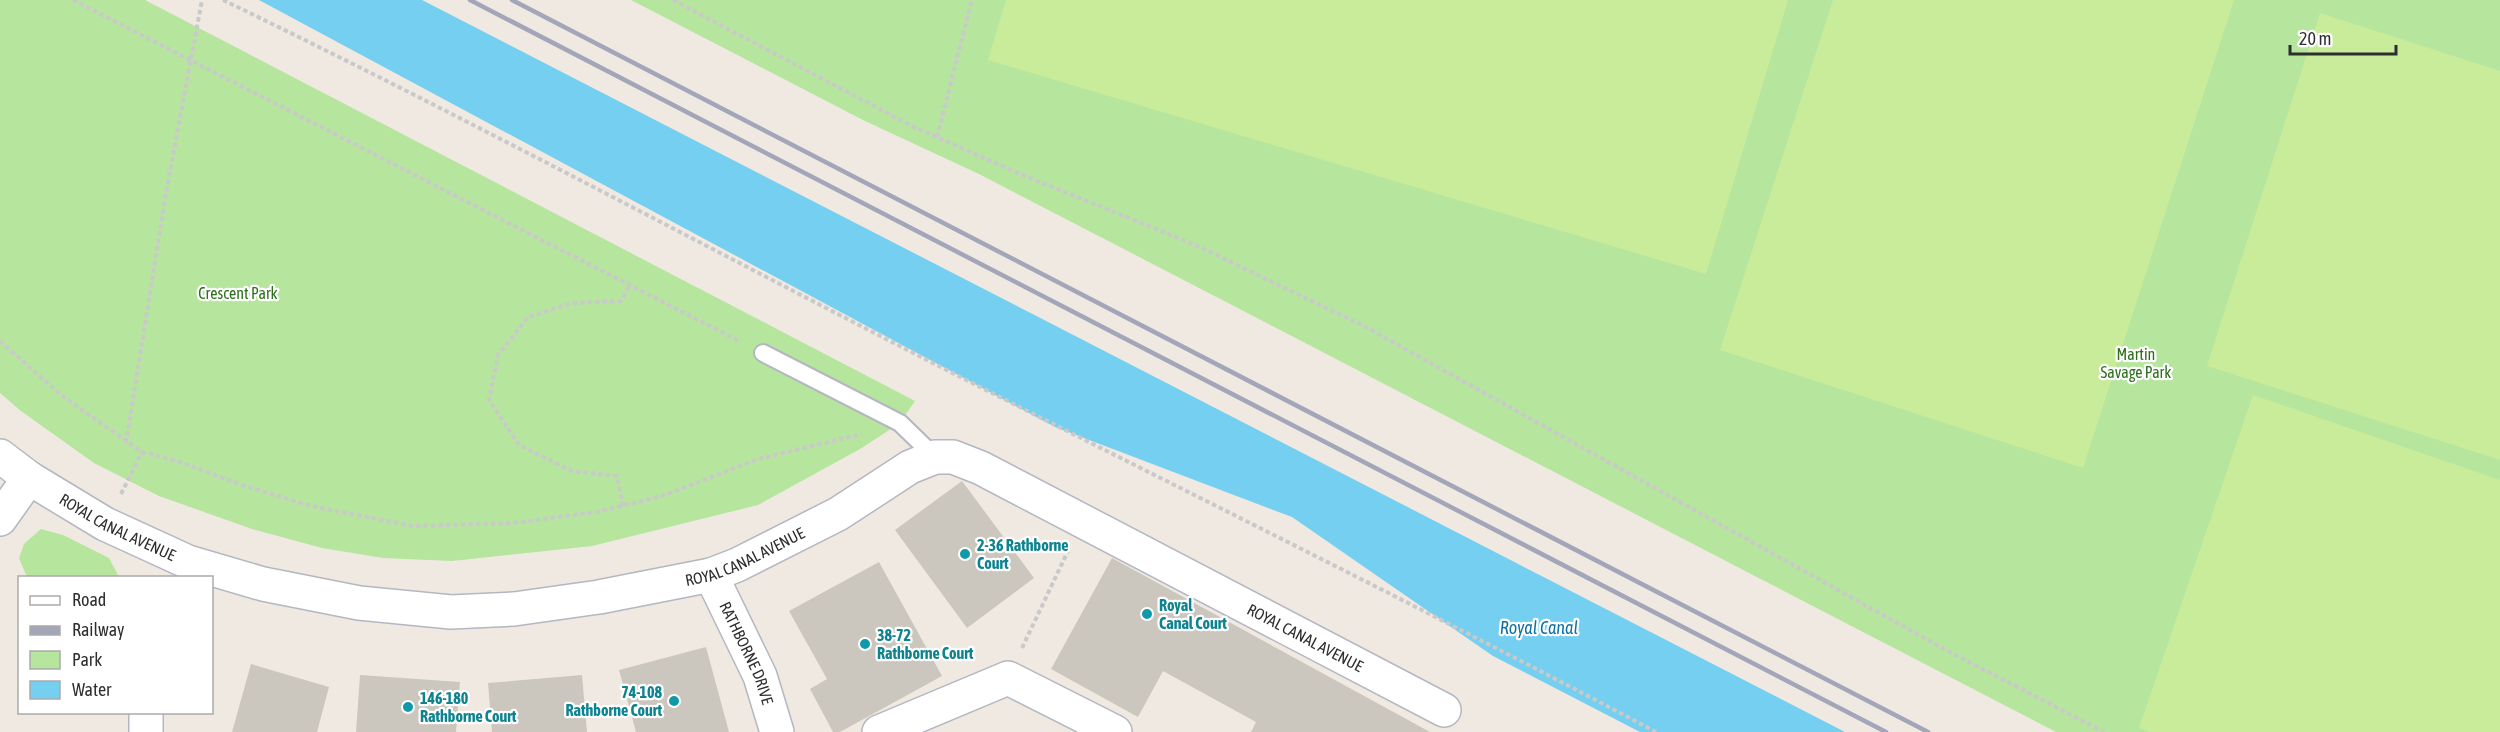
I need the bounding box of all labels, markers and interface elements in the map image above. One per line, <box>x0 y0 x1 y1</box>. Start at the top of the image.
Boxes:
scale bar <box>2290 18 2396 56</box>
text: 20 m <box>2299 28 2331 49</box>
park label: Crescent Park <box>198 284 278 302</box>
park label: Martin Savage Park <box>2101 345 2171 382</box>
street label: ROYAL CANAL AVENUE <box>57 490 179 564</box>
street label: ROYAL CANAL AVENUE <box>684 523 807 589</box>
place label: 2-36 Rathborne Court <box>977 536 1068 572</box>
marker: 2-36 Rathborne Court <box>958 547 972 561</box>
legend <box>18 576 213 714</box>
text: Road <box>72 589 106 610</box>
place label: Royal Canal Court <box>1159 596 1227 632</box>
street label: RATHBORNE DRIVE <box>716 599 777 707</box>
street label: ROYAL CANAL AVENUE <box>1244 600 1366 675</box>
marker: Royal Canal Court <box>1140 607 1154 621</box>
water label: Royal Canal <box>1500 617 1578 638</box>
text: Railway <box>72 619 124 640</box>
place label: 38-72 Rathborne Court <box>877 626 974 662</box>
marker: 38-72 Rathborne Court <box>858 637 872 651</box>
text: Park <box>72 649 102 670</box>
text: Water <box>72 679 112 700</box>
place label: 74-108 Rathborne Court <box>566 683 662 719</box>
place label: 146-180 Rathborne Court <box>420 689 517 725</box>
marker: 74-108 Rathborne Court <box>667 694 681 708</box>
marker: 146-180 Rathborne Court <box>401 700 415 714</box>

